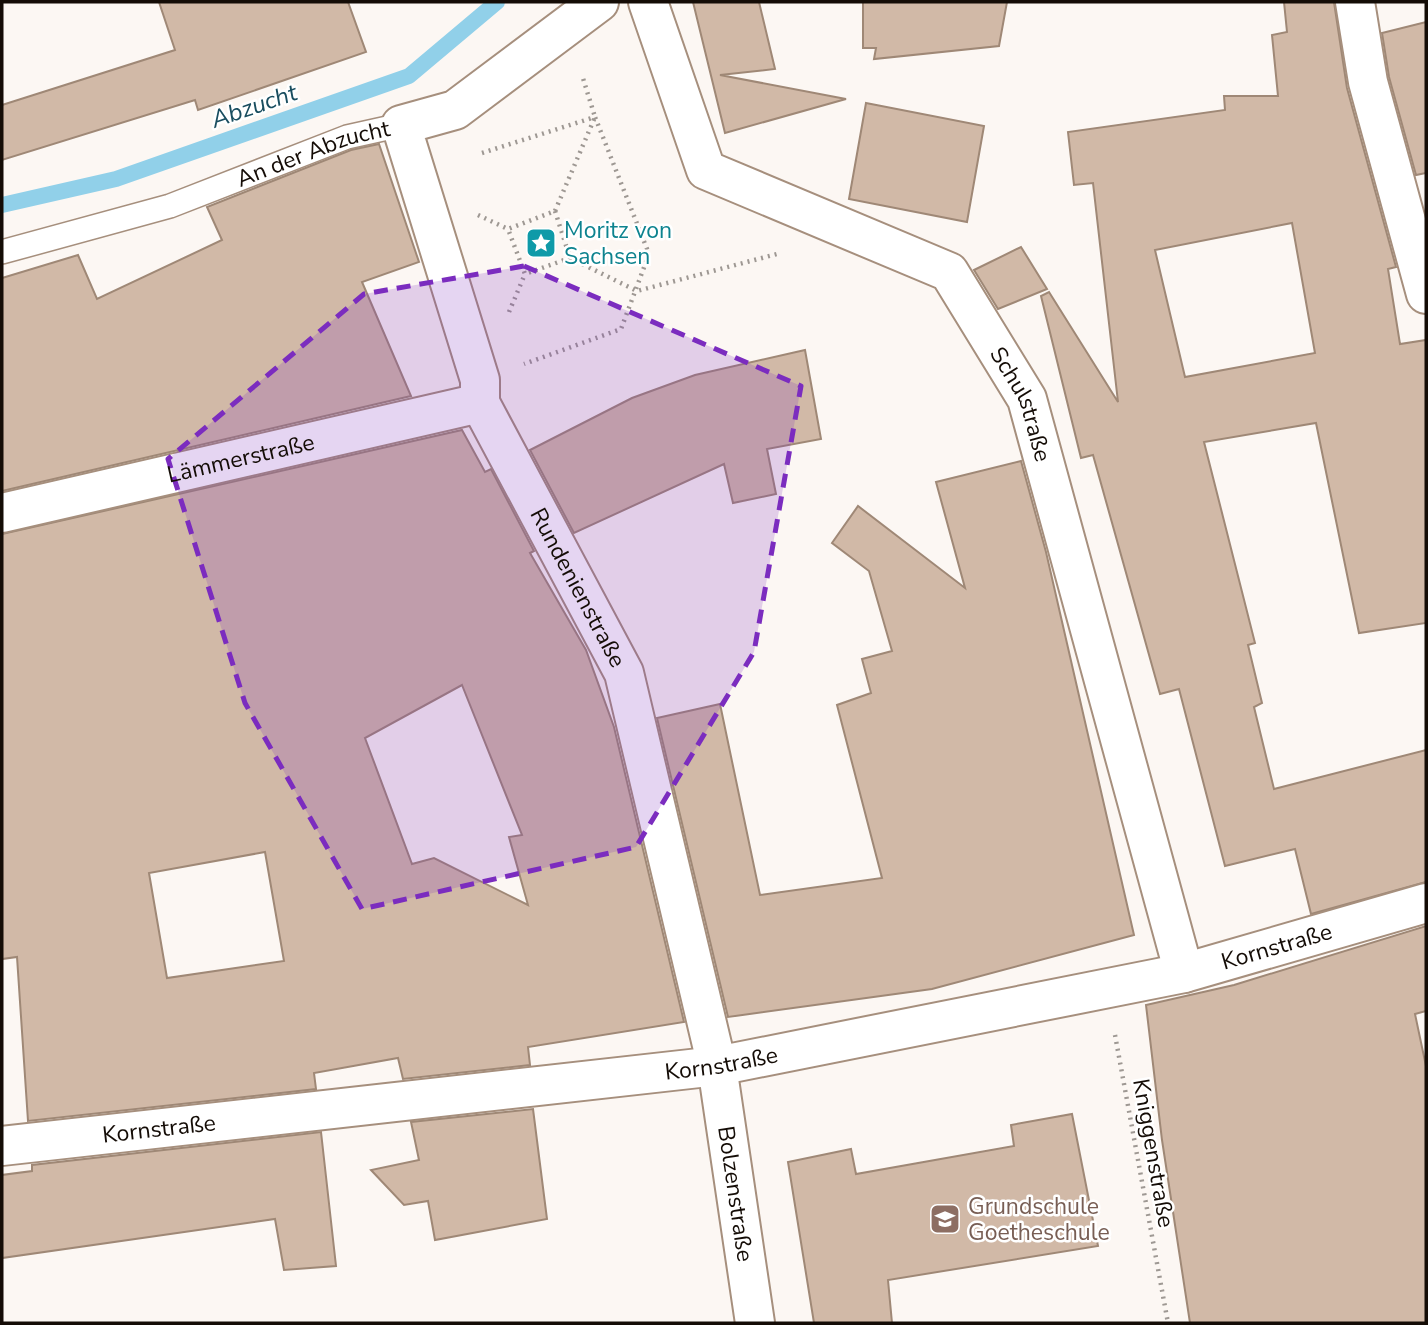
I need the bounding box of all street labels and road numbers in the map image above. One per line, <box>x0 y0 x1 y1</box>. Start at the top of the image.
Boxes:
street label: An der Abzucht <box>232 113 394 195</box>
street label: Schulstraße <box>983 341 1058 465</box>
street label: Lämmerstraße <box>164 427 318 490</box>
street label: Rundenienstraße <box>523 502 633 673</box>
street label: Kornstraße <box>1218 916 1336 977</box>
street label: Kornstraße <box>663 1039 780 1088</box>
street label: Kniggenstraße <box>1125 1076 1182 1230</box>
street label: Kornstraße <box>101 1107 217 1151</box>
street label: Bolzenstraße <box>710 1124 761 1264</box>

